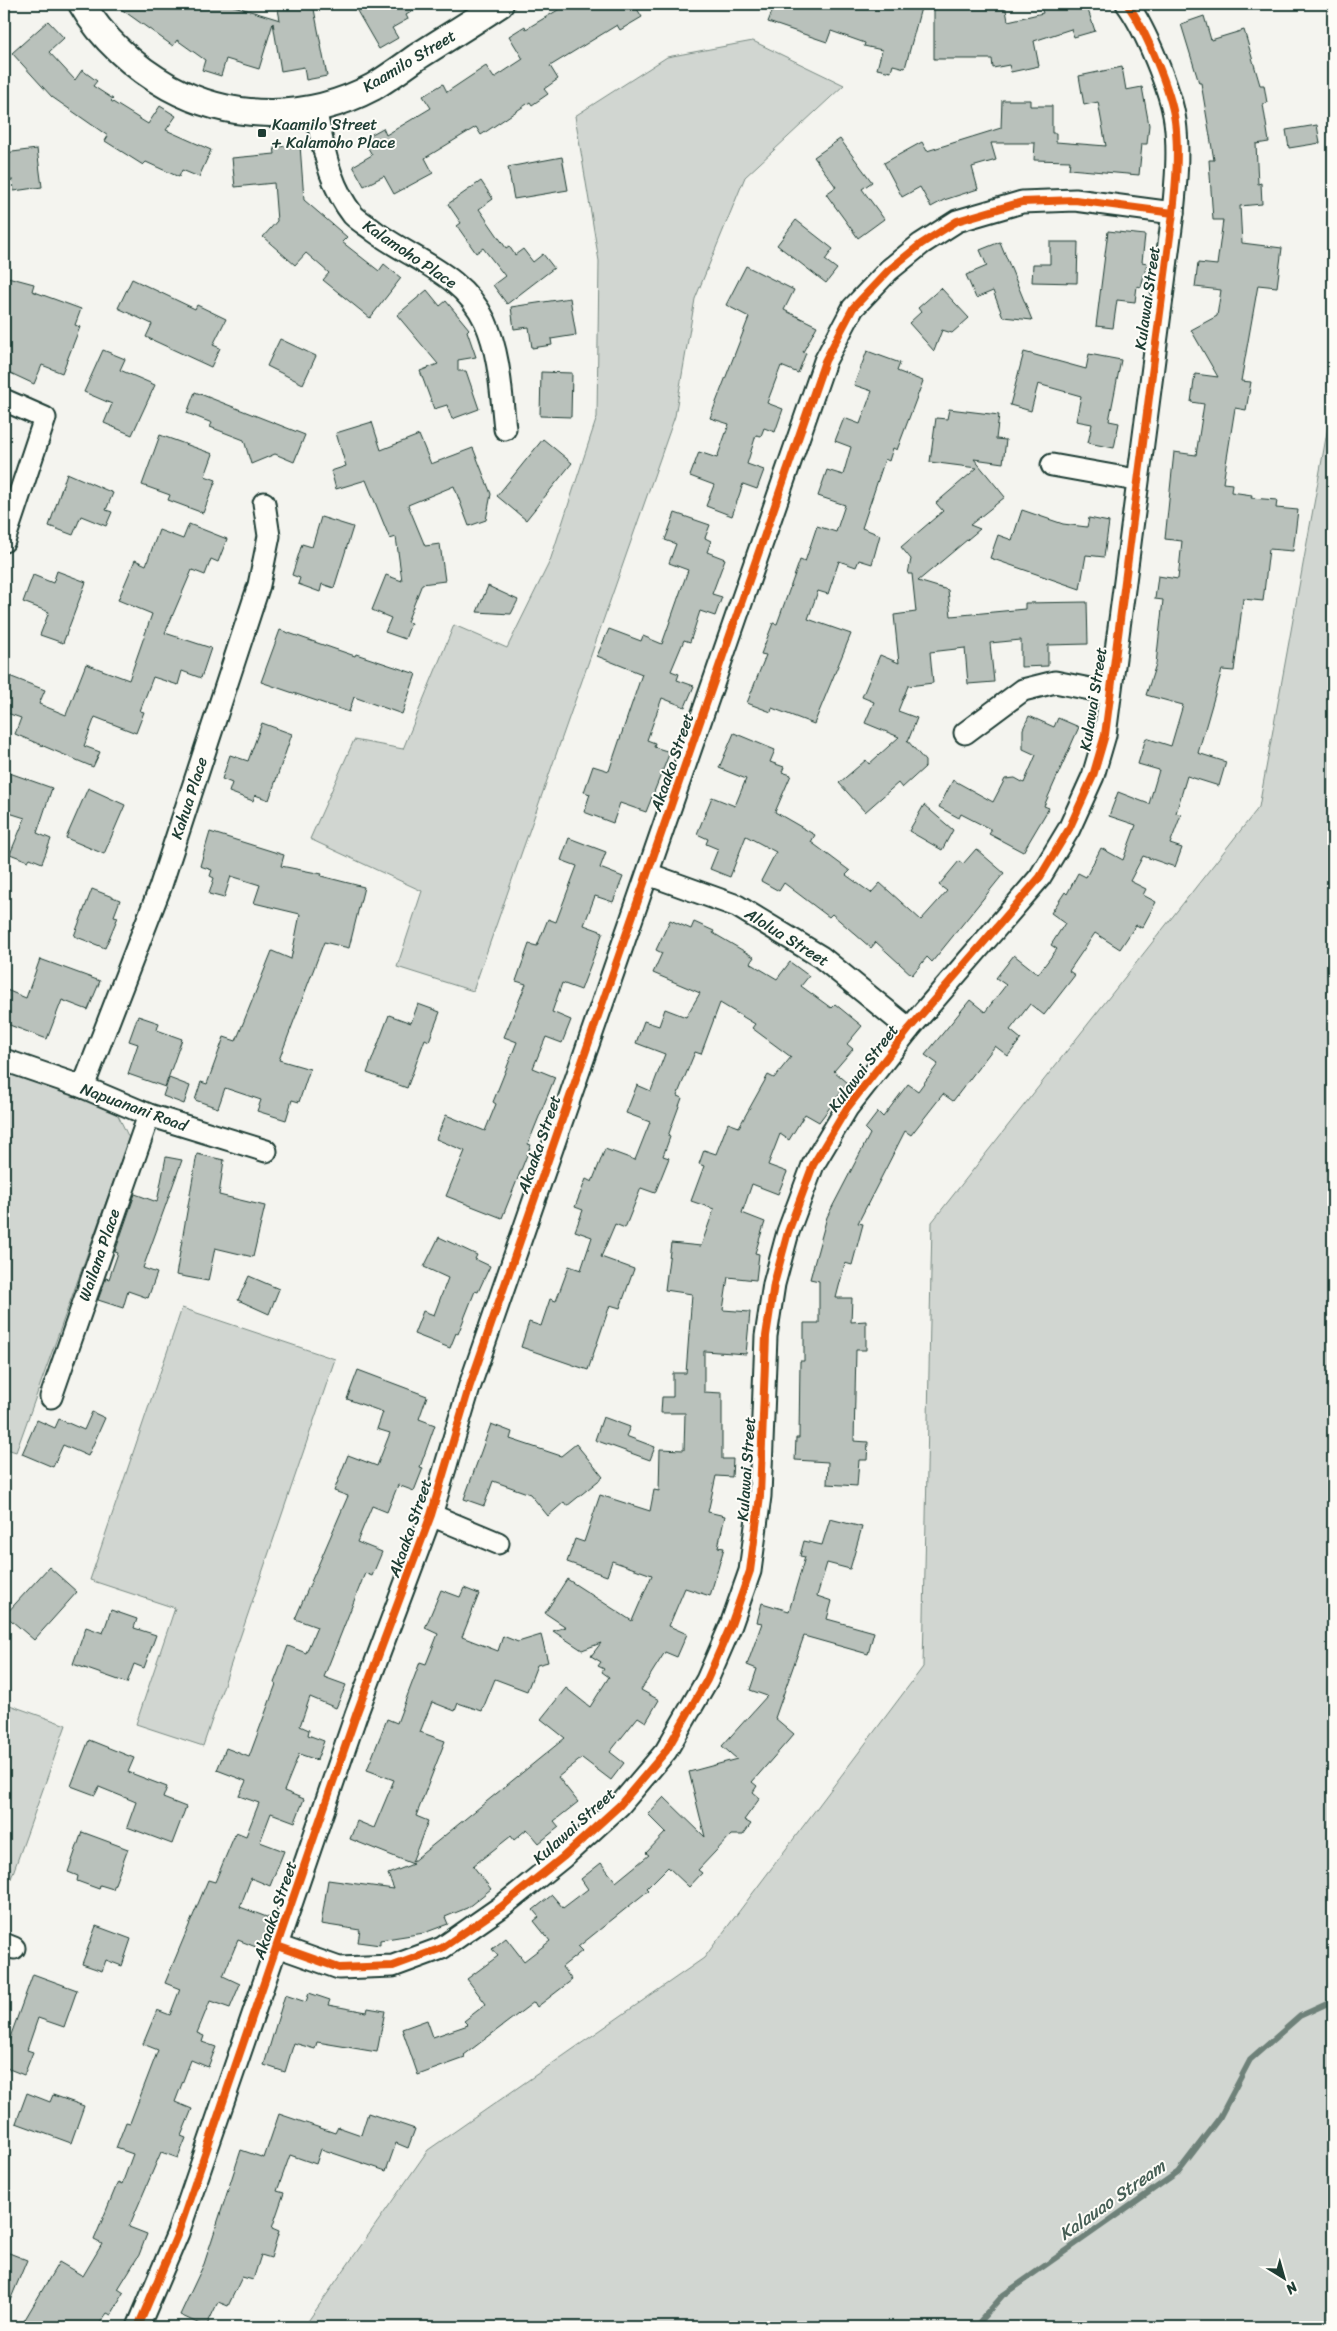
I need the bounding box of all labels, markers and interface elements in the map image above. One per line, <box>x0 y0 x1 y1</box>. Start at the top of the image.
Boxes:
street label: Kaamilo Street <box>356 21 462 101</box>
place label: Kaamilo Street + Kalamoho Place <box>271 110 395 157</box>
marker: Kaamilo Street + Kalamoho Place <box>256 127 268 139</box>
street label: Kalamoho Place <box>357 211 464 297</box>
street label: Kulawai Street <box>1125 244 1169 352</box>
street label: Kulawai Street <box>1071 645 1115 753</box>
street label: Akaaka Street <box>641 709 702 816</box>
street label: Kahua Place <box>162 753 216 843</box>
street label: Alolua Street <box>738 899 835 974</box>
street label: Kulawai Street <box>820 1018 906 1118</box>
street label: Napuanani Road <box>76 1074 193 1140</box>
street label: Akaaka Street <box>508 1091 569 1198</box>
street label: Wailana Place <box>70 1205 128 1305</box>
street label: Kulawai Street <box>728 1416 764 1522</box>
street label: Akaaka Street <box>379 1475 440 1582</box>
street label: Kulawai Street <box>525 1780 623 1872</box>
street label: Akaaka Street <box>244 1857 305 1964</box>
water label: Kalauao Stream <box>1052 2150 1174 2249</box>
north arrow <box>1260 2254 1310 2304</box>
text: N <box>1280 2274 1304 2301</box>

